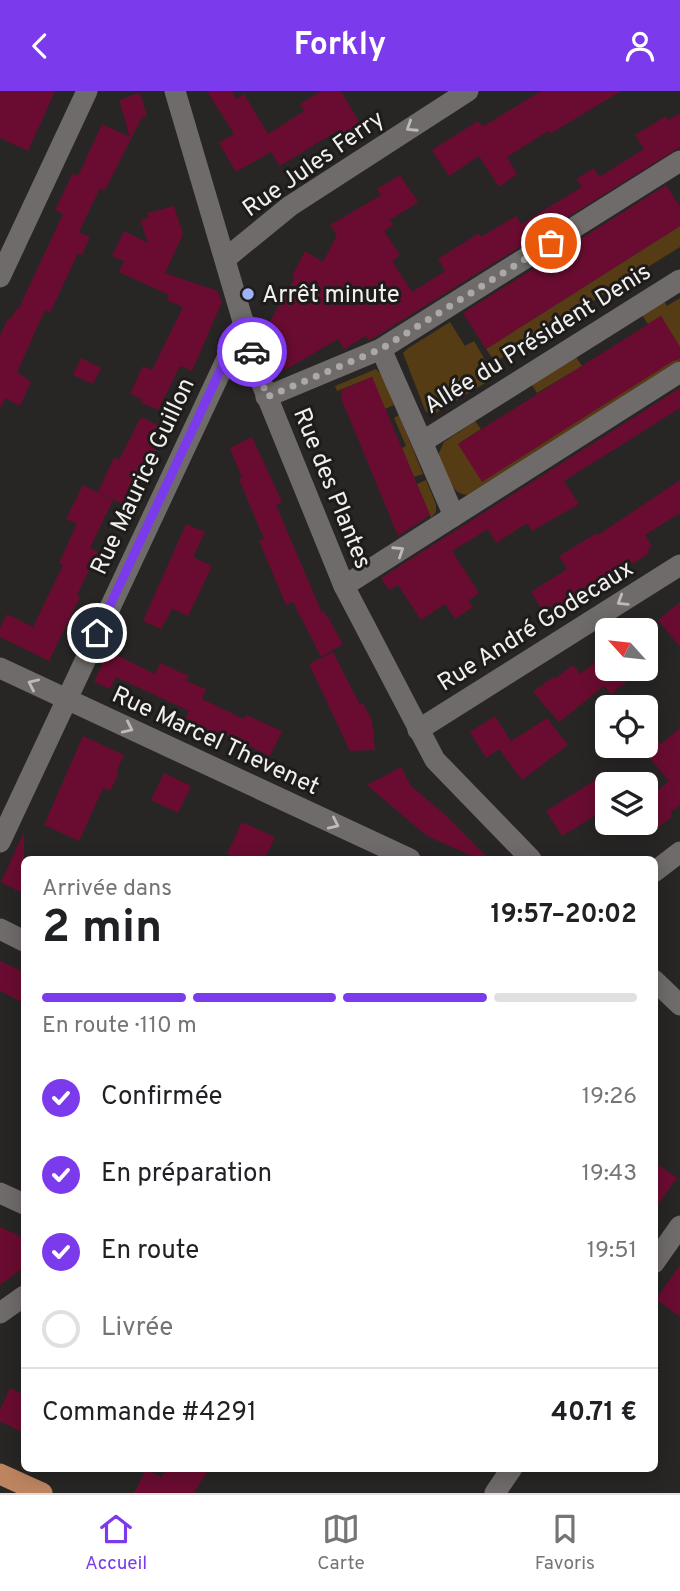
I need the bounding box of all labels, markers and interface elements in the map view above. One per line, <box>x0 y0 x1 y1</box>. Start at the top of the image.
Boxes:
text: Forkly <box>294 26 386 66</box>
icon: back <box>21 27 59 65</box>
icon: person <box>621 27 659 65</box>
street label: Rue Jules Ferry <box>237 105 391 225</box>
one-way arrow <box>405 119 418 132</box>
pin <box>521 213 581 273</box>
icon: bag <box>532 224 570 262</box>
street label: Allée du Président Denis <box>419 258 657 422</box>
place label: Arrêt minute <box>262 281 400 311</box>
marker: Arrêt minute <box>240 286 256 302</box>
courier <box>217 317 287 387</box>
icon: car <box>233 333 271 371</box>
street label: Rue Maurice Guillon <box>85 374 203 580</box>
street label: Rue des Plantes <box>285 404 377 574</box>
one-way arrow <box>391 546 404 559</box>
street label: Rue André Godecaux <box>433 554 639 699</box>
one-way arrow <box>617 593 630 606</box>
pin <box>67 603 127 663</box>
icon: home <box>78 614 116 652</box>
north arrow <box>595 618 658 681</box>
map controls <box>595 618 658 835</box>
one-way arrow <box>28 678 40 692</box>
street label: Rue Marcel Thevenet <box>107 681 324 803</box>
button: locate <box>595 695 658 758</box>
one-way arrow <box>121 720 133 734</box>
button: layers <box>595 772 658 835</box>
one-way arrow <box>327 816 339 830</box>
text: Arrivée dans <box>42 875 172 904</box>
text: 19:57–20:02 <box>490 899 637 932</box>
text: 2 min <box>42 900 162 959</box>
text: En route · 110 m <box>42 1012 197 1041</box>
icon: check <box>42 1079 80 1117</box>
text: Confirmée <box>101 1081 223 1114</box>
text: 19:26 <box>582 1083 637 1112</box>
icon: check <box>42 1156 80 1194</box>
text: En préparation <box>101 1158 272 1191</box>
text: 19:43 <box>581 1160 637 1189</box>
icon: check <box>42 1233 80 1271</box>
text: En route <box>101 1235 199 1268</box>
text: 19:51 <box>587 1237 637 1266</box>
text: Livrée <box>101 1312 173 1345</box>
text: Commande #4291 <box>42 1397 257 1430</box>
text: 40.71 € <box>551 1397 637 1430</box>
tab: Accueil <box>85 1510 147 1576</box>
tab: Carte <box>317 1510 365 1576</box>
tab: Favoris <box>535 1510 595 1576</box>

